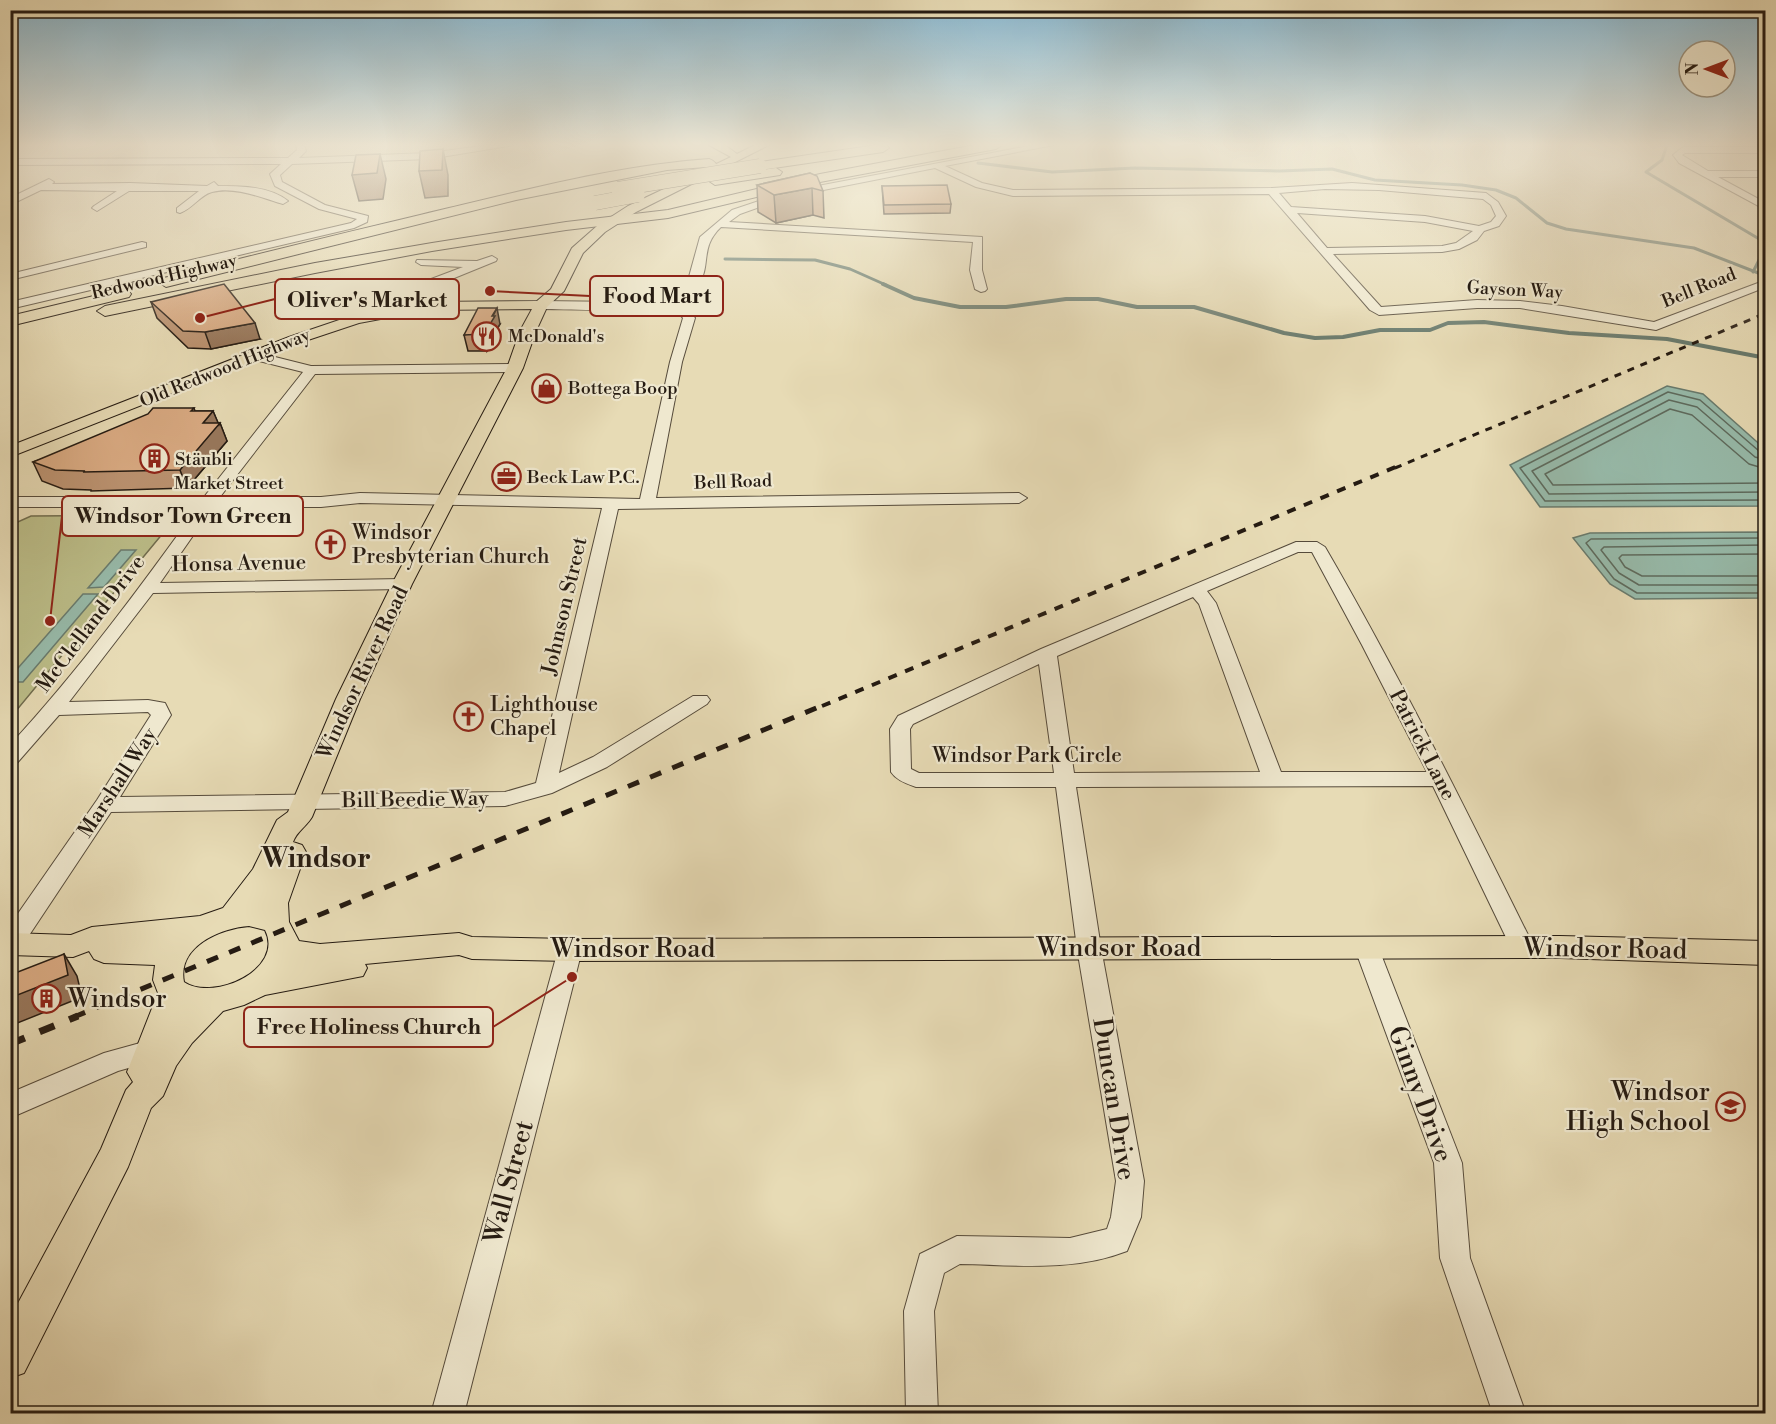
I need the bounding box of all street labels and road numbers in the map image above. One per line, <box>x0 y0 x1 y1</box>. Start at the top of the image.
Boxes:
street label: Redwood Highway <box>89 249 239 305</box>
street label: Bell Road <box>1658 262 1740 314</box>
street label: Gayson Way <box>1466 276 1564 304</box>
street label: Old Redwood Highway <box>136 323 314 413</box>
street label: Bell Road <box>693 469 773 495</box>
street label: Market Street <box>174 472 285 495</box>
street label: Johnson Street <box>536 534 594 678</box>
street label: McClelland Drive <box>31 550 151 698</box>
street label: Honsa Avenue <box>172 550 306 578</box>
street label: Windsor River Road <box>311 582 415 765</box>
street label: Patrick Lane <box>1383 685 1461 805</box>
street label: Marshall Way <box>73 723 164 843</box>
street label: Windsor Park Circle <box>931 743 1122 769</box>
street label: Bill Beedie Way <box>340 786 489 814</box>
street label: Windsor Road <box>1036 932 1201 964</box>
street label: Windsor Road <box>1522 932 1688 966</box>
street label: Windsor Road <box>550 933 715 965</box>
street label: Duncan Drive <box>1085 1016 1143 1182</box>
street label: Ginny Drive <box>1381 1021 1459 1167</box>
street label: Wall Street <box>477 1117 541 1248</box>

